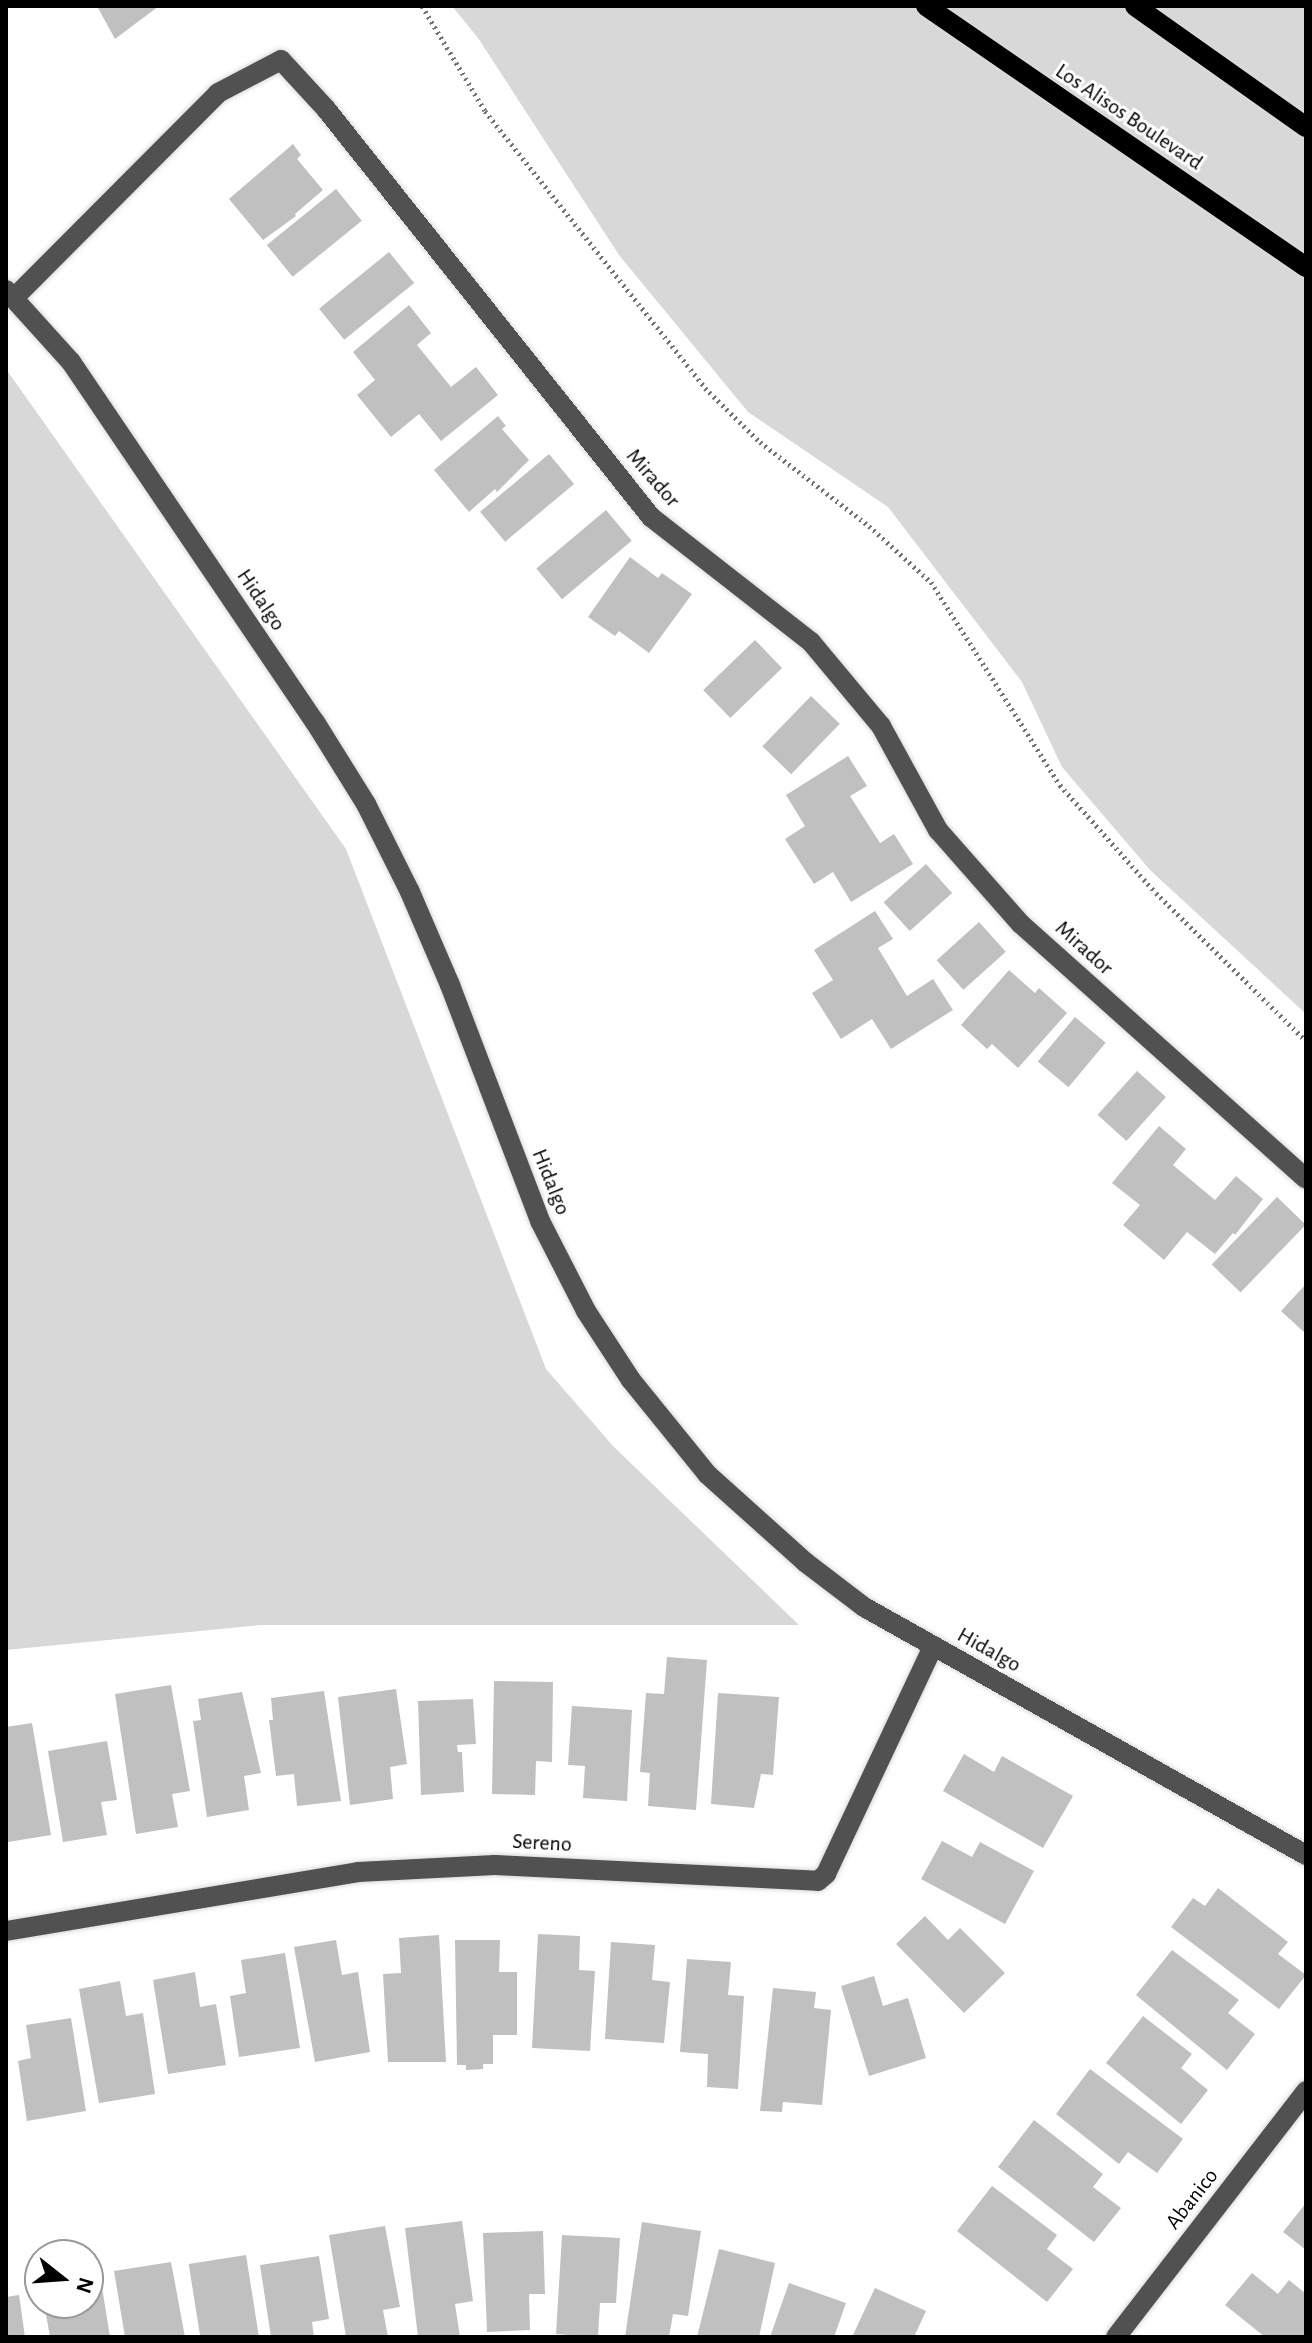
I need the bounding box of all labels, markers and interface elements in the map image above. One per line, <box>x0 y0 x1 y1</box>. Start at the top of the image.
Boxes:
street label: Los Alisos Boulevard <box>1050 58 1208 176</box>
street label: Mirador <box>620 443 686 513</box>
street label: Hidalgo <box>231 564 291 636</box>
street label: Mirador <box>1050 915 1118 981</box>
street label: Hidalgo <box>526 1145 576 1219</box>
street label: Hidalgo <box>952 1622 1026 1678</box>
street label: Sereno <box>512 1828 572 1858</box>
street label: Abanico <box>1160 2163 1224 2235</box>
north arrow <box>24 2239 104 2319</box>
text: N <box>72 2275 98 2296</box>

